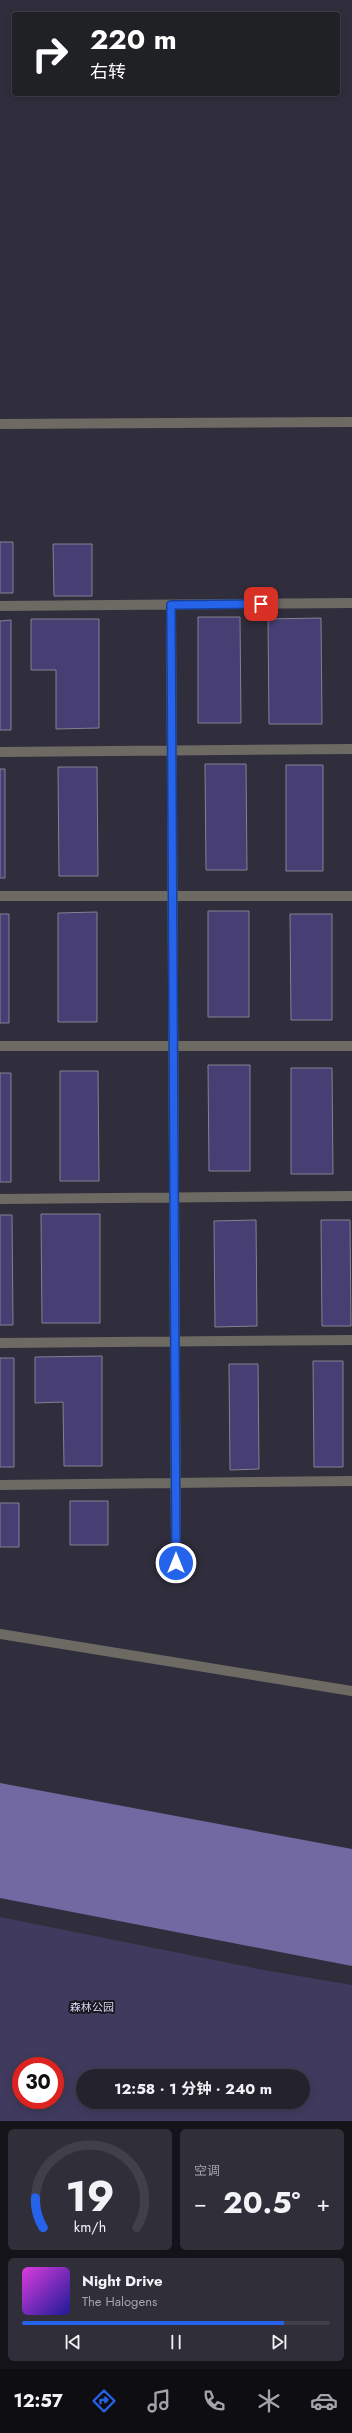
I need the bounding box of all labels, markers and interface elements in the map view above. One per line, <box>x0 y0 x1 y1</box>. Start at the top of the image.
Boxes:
text: 220 m <box>90 19 177 60</box>
icon: right <box>24 28 76 80</box>
text: 右转 <box>90 59 126 85</box>
pin <box>244 587 278 621</box>
icon: arrive <box>250 593 272 615</box>
position arrow <box>155 1542 197 1584</box>
park label: 森林公园 <box>70 1999 114 2015</box>
speed limit sign: 30 <box>12 2057 64 2109</box>
text: 12:58 · 1 分钟 · 240 m <box>114 2078 272 2100</box>
text: 空调 <box>194 2161 220 2180</box>
text: 19 <box>66 2165 114 2226</box>
text: 20.5° <box>223 2181 300 2224</box>
text: − <box>194 2187 207 2219</box>
text: + <box>316 2187 330 2219</box>
text: km/h <box>74 2216 106 2236</box>
text: Night Drive <box>82 2270 163 2292</box>
text: The Halogens <box>82 2292 157 2311</box>
icon: previous <box>62 2331 84 2353</box>
icon: pause <box>165 2331 187 2353</box>
icon: next <box>268 2331 290 2353</box>
icon: directions <box>90 2387 118 2415</box>
icon: music <box>145 2387 173 2415</box>
icon: phone <box>200 2387 228 2415</box>
icon: climate <box>255 2387 283 2415</box>
icon: car <box>310 2387 338 2415</box>
text: 12:57 <box>14 2388 63 2414</box>

